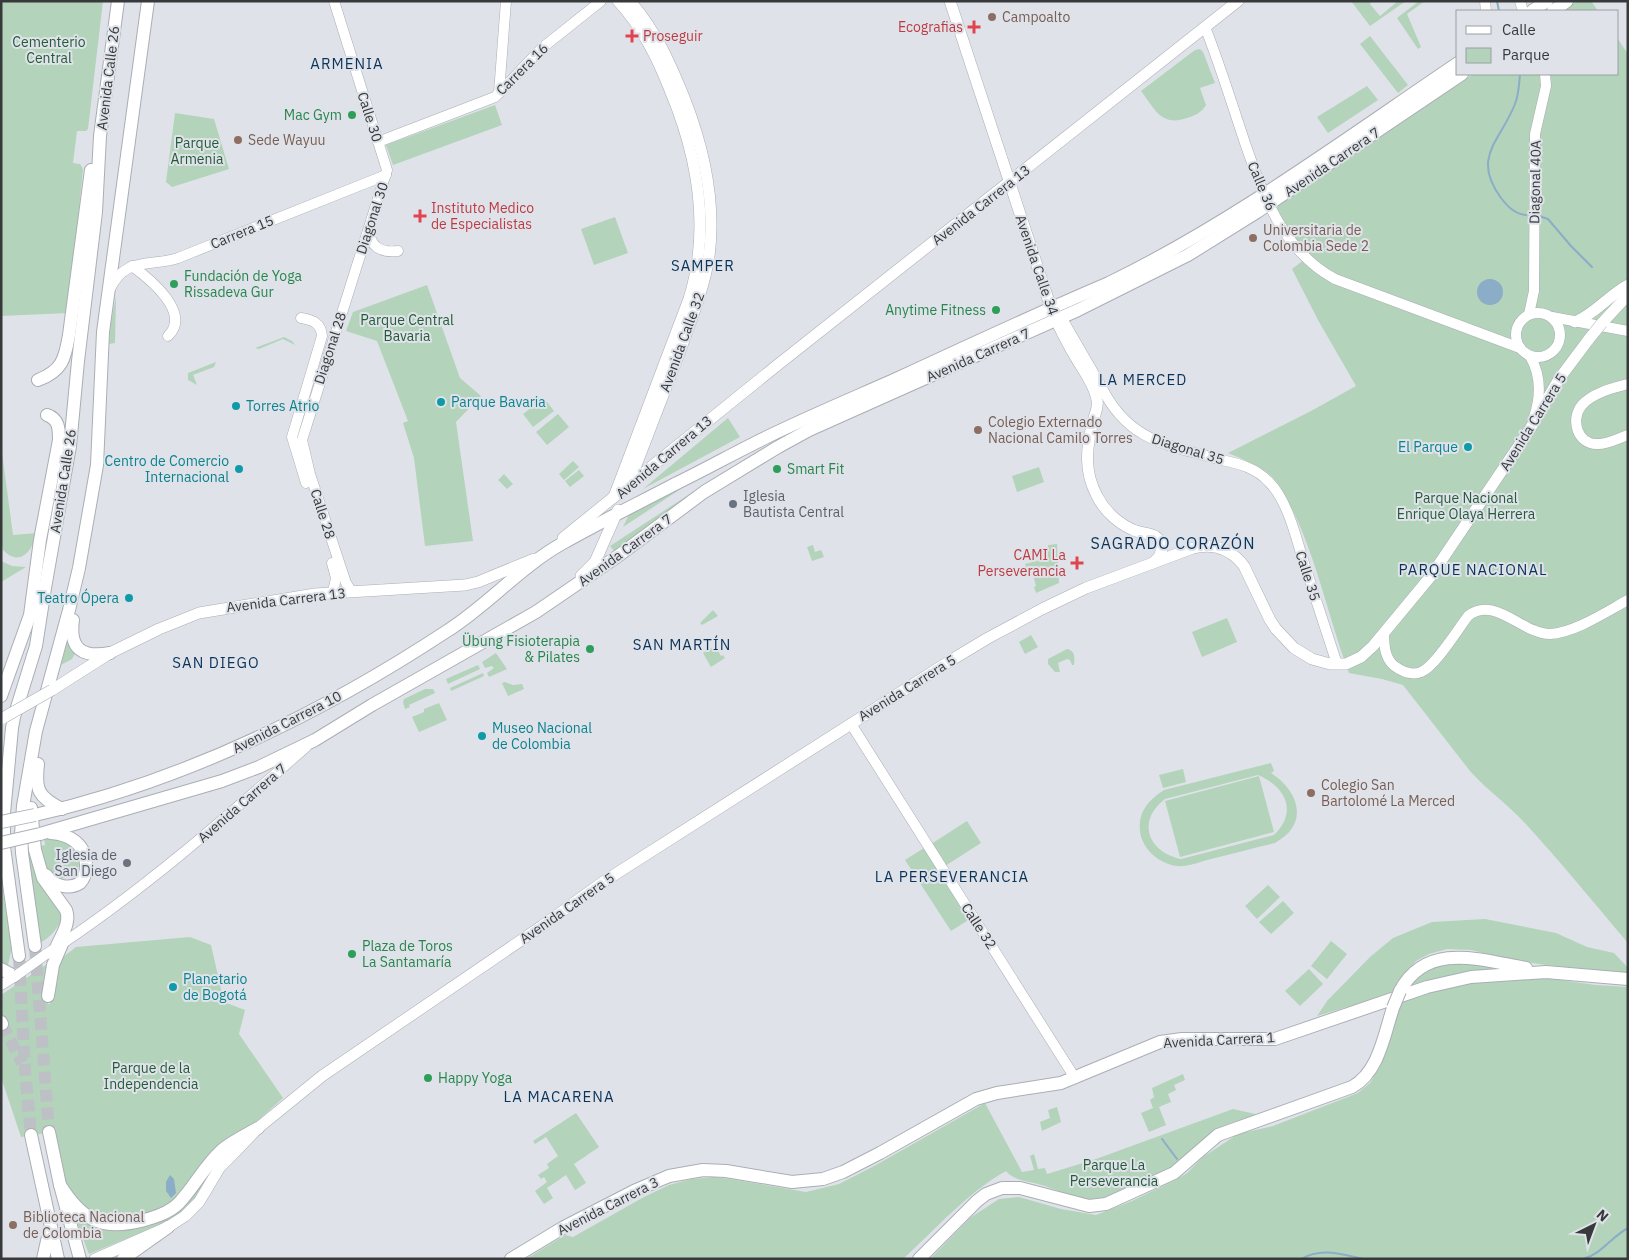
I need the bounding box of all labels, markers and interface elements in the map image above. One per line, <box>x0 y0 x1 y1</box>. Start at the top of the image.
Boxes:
place label: Campoalto <box>1002 8 1070 26</box>
legend <box>1456 10 1619 75</box>
marker: Campoalto <box>986 11 998 23</box>
place label: Ecografias <box>898 18 963 36</box>
marker: Ecografias <box>967 20 981 34</box>
text: Calle <box>1502 20 1536 39</box>
street label: Avenida Calle 26 <box>93 25 123 131</box>
place label: Proseguir <box>643 27 703 45</box>
marker: Proseguir <box>625 29 639 43</box>
park label: Cementerio Central <box>12 33 86 67</box>
street label: Carrera 16 <box>492 39 552 99</box>
text: Parque <box>1502 45 1550 64</box>
district label: ARMENIA <box>310 54 384 73</box>
street label: Calle 30 <box>353 90 387 144</box>
place label: Mac Gym <box>284 106 342 124</box>
marker: Mac Gym <box>346 109 358 121</box>
street label: Avenida Carrera 7 <box>1281 123 1383 201</box>
place label: Sede Wayuu <box>248 131 326 149</box>
park label: Parque Armenia <box>171 134 224 168</box>
marker: Sede Wayuu <box>232 134 244 146</box>
street label: Diagonal 40A <box>1525 140 1545 224</box>
street label: Calle 36 <box>1244 159 1280 213</box>
street label: Avenida Carrera 13 <box>928 161 1034 249</box>
street label: Diagonal 30 <box>352 180 392 256</box>
place label: Instituto Medico de Especialistas <box>431 199 534 233</box>
marker: Instituto Medico de Especialistas <box>413 209 427 223</box>
street label: Carrera 15 <box>208 211 276 253</box>
street label: Avenida Calle 34 <box>1011 212 1063 318</box>
place label: Universitaria de Colombia Sede 2 <box>1263 221 1369 255</box>
marker: Universitaria de Colombia Sede 2 <box>1247 232 1259 244</box>
district label: SAMPER <box>671 256 735 275</box>
place label: Fundación de Yoga Rissadeva Gur <box>184 267 303 301</box>
marker: Fundación de Yoga Rissadeva Gur <box>168 278 180 290</box>
street label: Avenida Calle 32 <box>656 290 708 394</box>
place label: Anytime Fitness <box>885 301 986 319</box>
marker: Anytime Fitness <box>990 304 1002 316</box>
street label: Diagonal 28 <box>310 310 350 386</box>
park label: Parque Central Bavaria <box>360 311 454 345</box>
street label: Avenida Carrera 7 <box>923 324 1033 386</box>
district label: LA MERCED <box>1099 370 1187 389</box>
street label: Avenida Carrera 5 <box>1496 370 1570 474</box>
place label: Parque Bavaria <box>451 393 546 411</box>
marker: Parque Bavaria <box>435 396 447 408</box>
place label: Torres Atrio <box>246 397 319 415</box>
marker: Torres Atrio <box>230 400 242 412</box>
street label: Avenida Carrera 13 <box>612 411 716 503</box>
place label: Colegio Externado Nacional Camilo Torres <box>988 413 1133 447</box>
marker: Colegio Externado Nacional Camilo Torres <box>972 424 984 436</box>
street label: Avenida Calle 26 <box>46 428 80 534</box>
street label: Diagonal 35 <box>1150 429 1226 469</box>
place label: El Parque <box>1398 438 1458 456</box>
marker: El Parque <box>1462 441 1474 453</box>
place label: Centro de Comercio Internacional <box>105 452 229 486</box>
place label: Smart Fit <box>787 460 845 478</box>
marker: Centro de Comercio Internacional <box>233 463 245 475</box>
marker: Smart Fit <box>771 463 783 475</box>
street label: Calle 28 <box>306 487 340 541</box>
place label: Iglesia Bautista Central <box>743 487 844 521</box>
park label: Parque Nacional Enrique Olaya Herrera <box>1397 489 1536 523</box>
marker: Iglesia Bautista Central <box>727 498 739 510</box>
street label: Avenida Carrera 7 <box>574 510 676 590</box>
district label: SAGRADO CORAZÓN <box>1090 532 1256 553</box>
place label: CAMI La Perseverancia <box>978 546 1067 580</box>
street label: Calle 35 <box>1291 549 1325 603</box>
marker: CAMI La Perseverancia <box>1070 556 1084 570</box>
district label: PARQUE NACIONAL <box>1398 560 1548 579</box>
street label: Avenida Carrera 13 <box>225 584 347 616</box>
place label: Teatro Ópera <box>37 588 120 607</box>
marker: Teatro Ópera <box>123 592 135 604</box>
place label: Übung Fisioterapia & Pilates <box>462 632 581 666</box>
district label: SAN MARTÍN <box>633 635 731 654</box>
marker: Übung Fisioterapia & Pilates <box>584 643 596 655</box>
street label: Avenida Carrera 5 <box>855 651 959 725</box>
district label: SAN DIEGO <box>172 653 260 672</box>
street label: Avenida Carrera 10 <box>229 687 345 757</box>
place label: Museo Nacional de Colombia <box>492 719 592 753</box>
marker: Museo Nacional de Colombia <box>476 730 488 742</box>
street label: Avenida Carrera 7 <box>194 760 290 846</box>
place label: Colegio San Bartolomé La Merced <box>1321 776 1455 810</box>
marker: Colegio San Bartolomé La Merced <box>1305 787 1317 799</box>
place label: Iglesia de San Diego <box>54 846 117 880</box>
marker: Iglesia de San Diego <box>121 857 133 869</box>
district label: LA PERSEVERANCIA <box>875 867 1029 886</box>
street label: Avenida Carrera 5 <box>516 869 618 947</box>
street label: Calle 32 <box>957 899 1001 953</box>
place label: Plaza de Toros La Santamaría <box>362 937 453 971</box>
marker: Plaza de Toros La Santamaría <box>346 948 358 960</box>
place label: Planetario de Bogotá <box>183 970 247 1004</box>
marker: Planetario de Bogotá <box>167 981 179 993</box>
street label: Avenida Carrera 1 <box>1163 1028 1275 1052</box>
park label: Parque de la Independencia <box>104 1059 199 1093</box>
place label: Happy Yoga <box>438 1069 513 1087</box>
marker: Happy Yoga <box>422 1072 434 1084</box>
district label: LA MACARENA <box>503 1087 615 1106</box>
park label: Parque La Perseverancia <box>1070 1156 1159 1190</box>
street label: Avenida Carrera 3 <box>554 1173 662 1239</box>
north arrow <box>1569 1200 1619 1250</box>
text: N <box>1593 1205 1612 1225</box>
place label: Biblioteca Nacional de Colombia <box>23 1208 144 1242</box>
marker: Biblioteca Nacional de Colombia <box>7 1219 19 1231</box>

